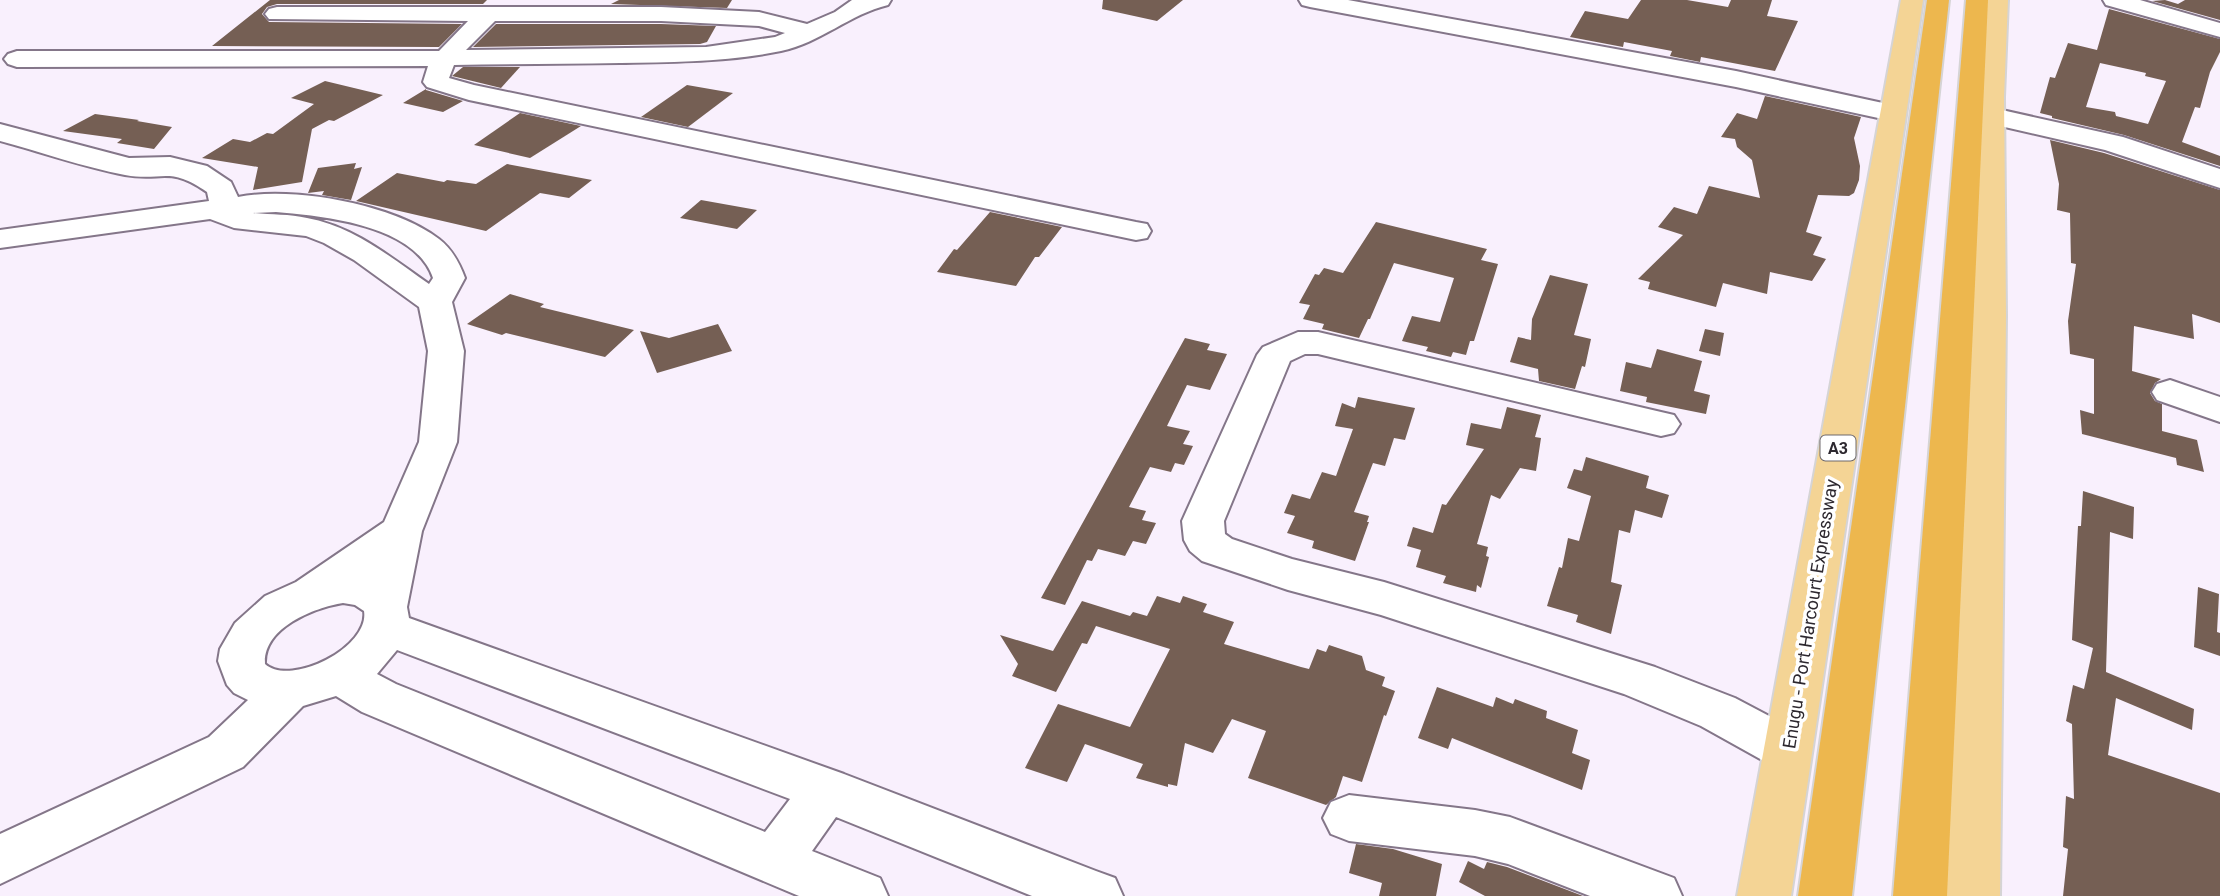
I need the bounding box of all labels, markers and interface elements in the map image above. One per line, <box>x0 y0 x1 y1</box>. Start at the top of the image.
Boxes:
road number: A3 <box>1820 436 1856 461</box>
street label: Enugu - Port Harcourt Expressway <box>1778 477 1842 750</box>

